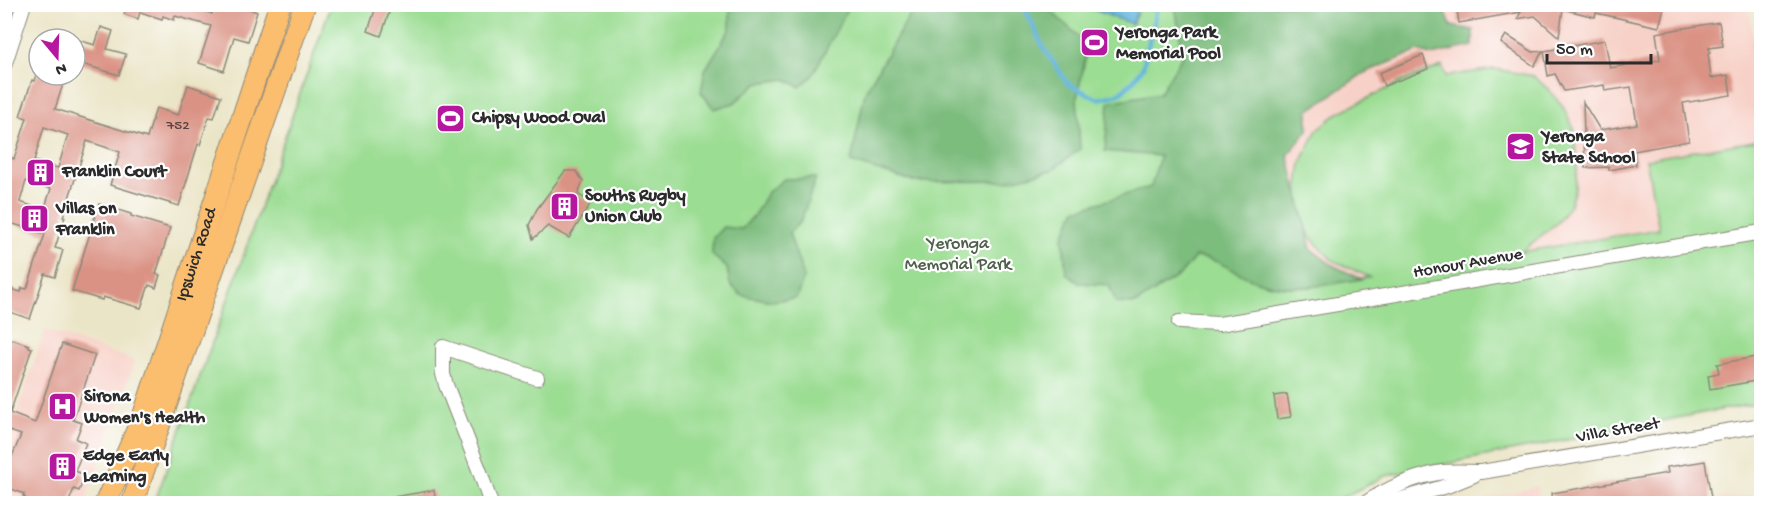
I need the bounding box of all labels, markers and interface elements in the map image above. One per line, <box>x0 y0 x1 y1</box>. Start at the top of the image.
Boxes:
place label: Yeronga Park Memorial Pool <box>1114 23 1221 65</box>
north arrow <box>27 27 87 87</box>
sports icon: Yeronga Park Memorial Pool <box>1079 27 1111 59</box>
scale bar <box>1547 27 1650 65</box>
text: 50 m <box>1556 40 1593 61</box>
text: N <box>52 57 69 79</box>
sports icon: Chipsy Wood Oval <box>435 102 467 134</box>
place label: Chipsy Wood Oval <box>471 108 605 129</box>
house number: 752 <box>165 117 190 135</box>
place label: Yeronga State School <box>1540 127 1635 169</box>
school or university icon: Yeronga State School <box>1505 131 1537 163</box>
building icon: Franklin Court <box>25 156 57 188</box>
place label: Franklin Court <box>61 162 168 183</box>
place label: Souths Rugby Union Club <box>585 186 686 228</box>
building icon: Souths Rugby Union Club <box>548 190 580 222</box>
place label: Villas on Franklin <box>55 199 117 241</box>
building icon: Villas on Franklin <box>19 203 51 235</box>
street label: Ipswich Road <box>172 204 223 304</box>
park label: Yeronga Memorial Park <box>905 234 1013 276</box>
street label: Honour Avenue <box>1412 244 1525 284</box>
place label: Sirona Women's Health <box>83 387 206 429</box>
hospital icon: Sirona Women's Health <box>47 391 79 423</box>
street label: Villa Street <box>1574 413 1663 449</box>
place label: Edge Early Learning <box>83 446 169 488</box>
building icon: Edge Early Learning <box>46 450 78 482</box>

